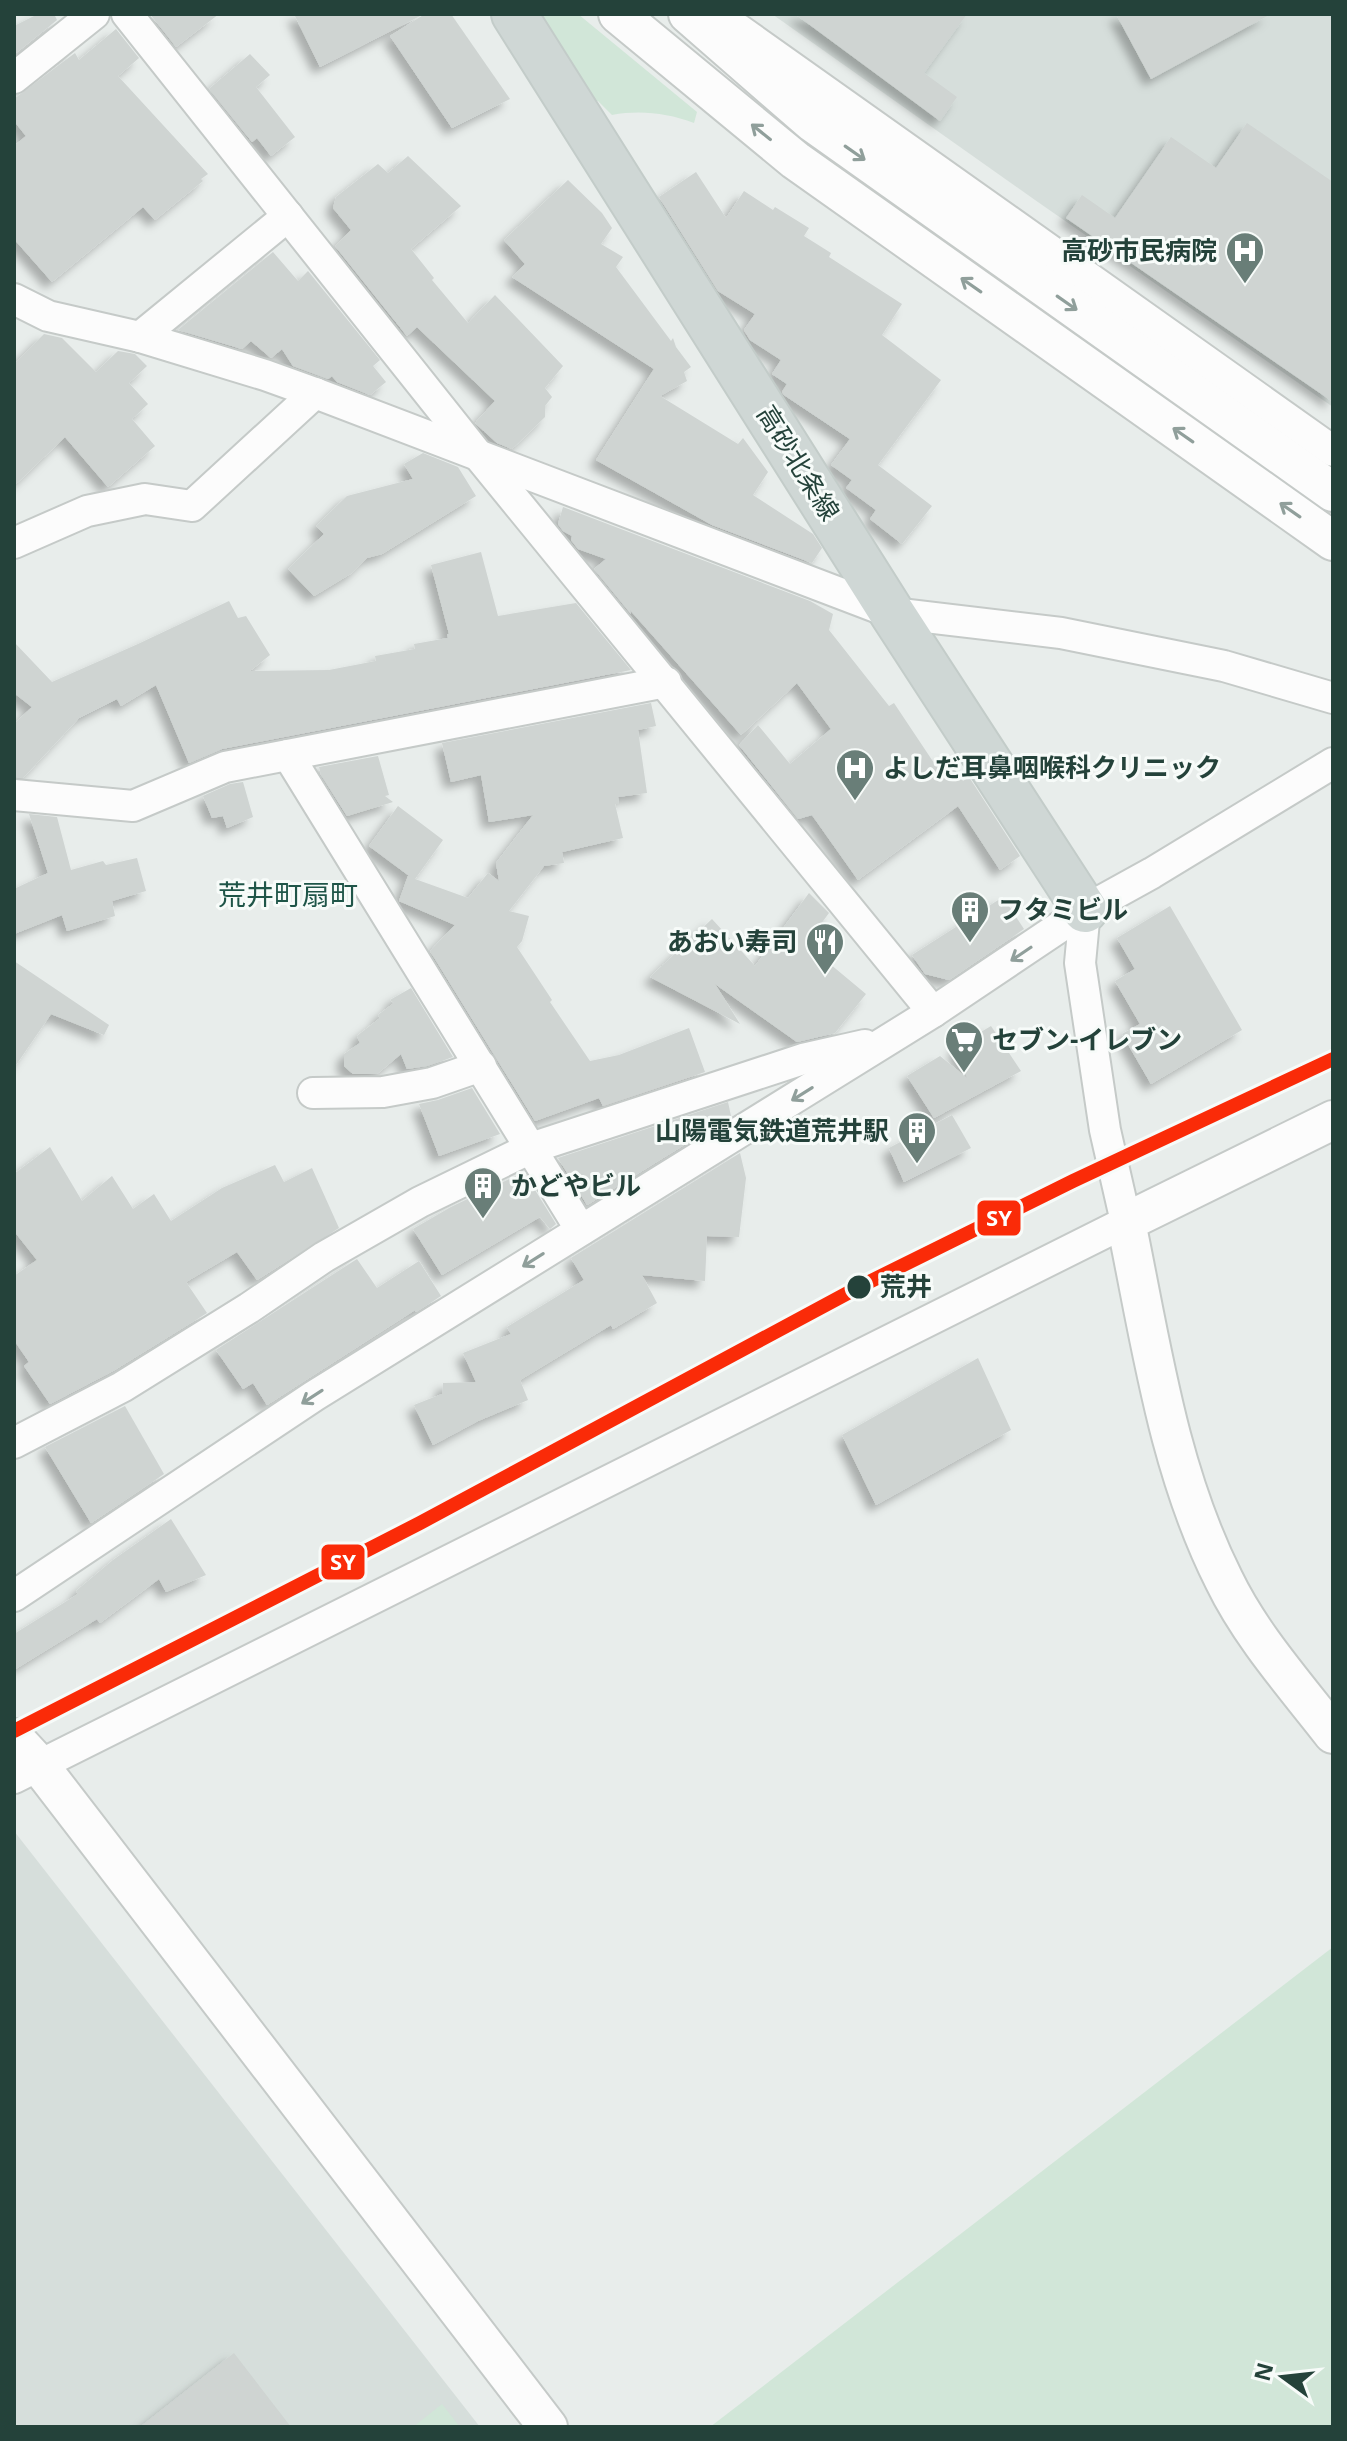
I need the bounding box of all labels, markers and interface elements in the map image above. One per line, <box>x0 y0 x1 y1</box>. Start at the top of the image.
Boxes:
one-way arrow <box>751 123 771 141</box>
one-way arrow <box>844 145 866 161</box>
hospital icon: 高砂市民病院 <box>1224 230 1266 285</box>
place label: 高砂市民病院 <box>1061 232 1217 268</box>
one-way arrow <box>961 277 982 294</box>
one-way arrow <box>1056 295 1078 312</box>
street label: 高砂北条線 <box>749 398 849 527</box>
one-way arrow <box>1173 427 1195 443</box>
one-way arrow <box>1280 502 1301 519</box>
hospital icon: よしだ耳鼻咽喉科クリニック <box>834 747 876 802</box>
place label: よしだ耳鼻咽喉科クリニック <box>883 749 1221 785</box>
district label: 荒井町扇町 <box>218 875 358 913</box>
building icon: フタミビル <box>949 889 991 944</box>
place label: フタミビル <box>998 891 1128 927</box>
restaurant icon: あおい寿司 <box>804 921 846 976</box>
place label: あおい寿司 <box>667 923 797 959</box>
one-way arrow <box>1010 945 1032 962</box>
supermarket icon: セブン-イレブン <box>943 1019 985 1074</box>
place label: セブン-イレブン <box>992 1021 1182 1057</box>
one-way arrow <box>791 1086 814 1102</box>
building icon: 山陽電気鉄道荒井駅 <box>896 1110 938 1165</box>
place label: 山陽電気鉄道荒井駅 <box>655 1112 889 1148</box>
building icon: かどやビル <box>462 1165 504 1220</box>
place label: かどやビル <box>511 1167 641 1203</box>
line badge: SY <box>976 1199 1022 1237</box>
text: SY <box>986 1202 1012 1232</box>
one-way arrow <box>522 1253 545 1269</box>
place label: 荒井 <box>880 1268 932 1304</box>
marker: 荒井 <box>845 1273 873 1301</box>
one-way arrow <box>302 1389 324 1406</box>
line badge: SY <box>320 1543 366 1581</box>
text: SY <box>330 1546 356 1576</box>
north arrow <box>1243 2337 1323 2417</box>
text: N <box>1246 2359 1280 2384</box>

